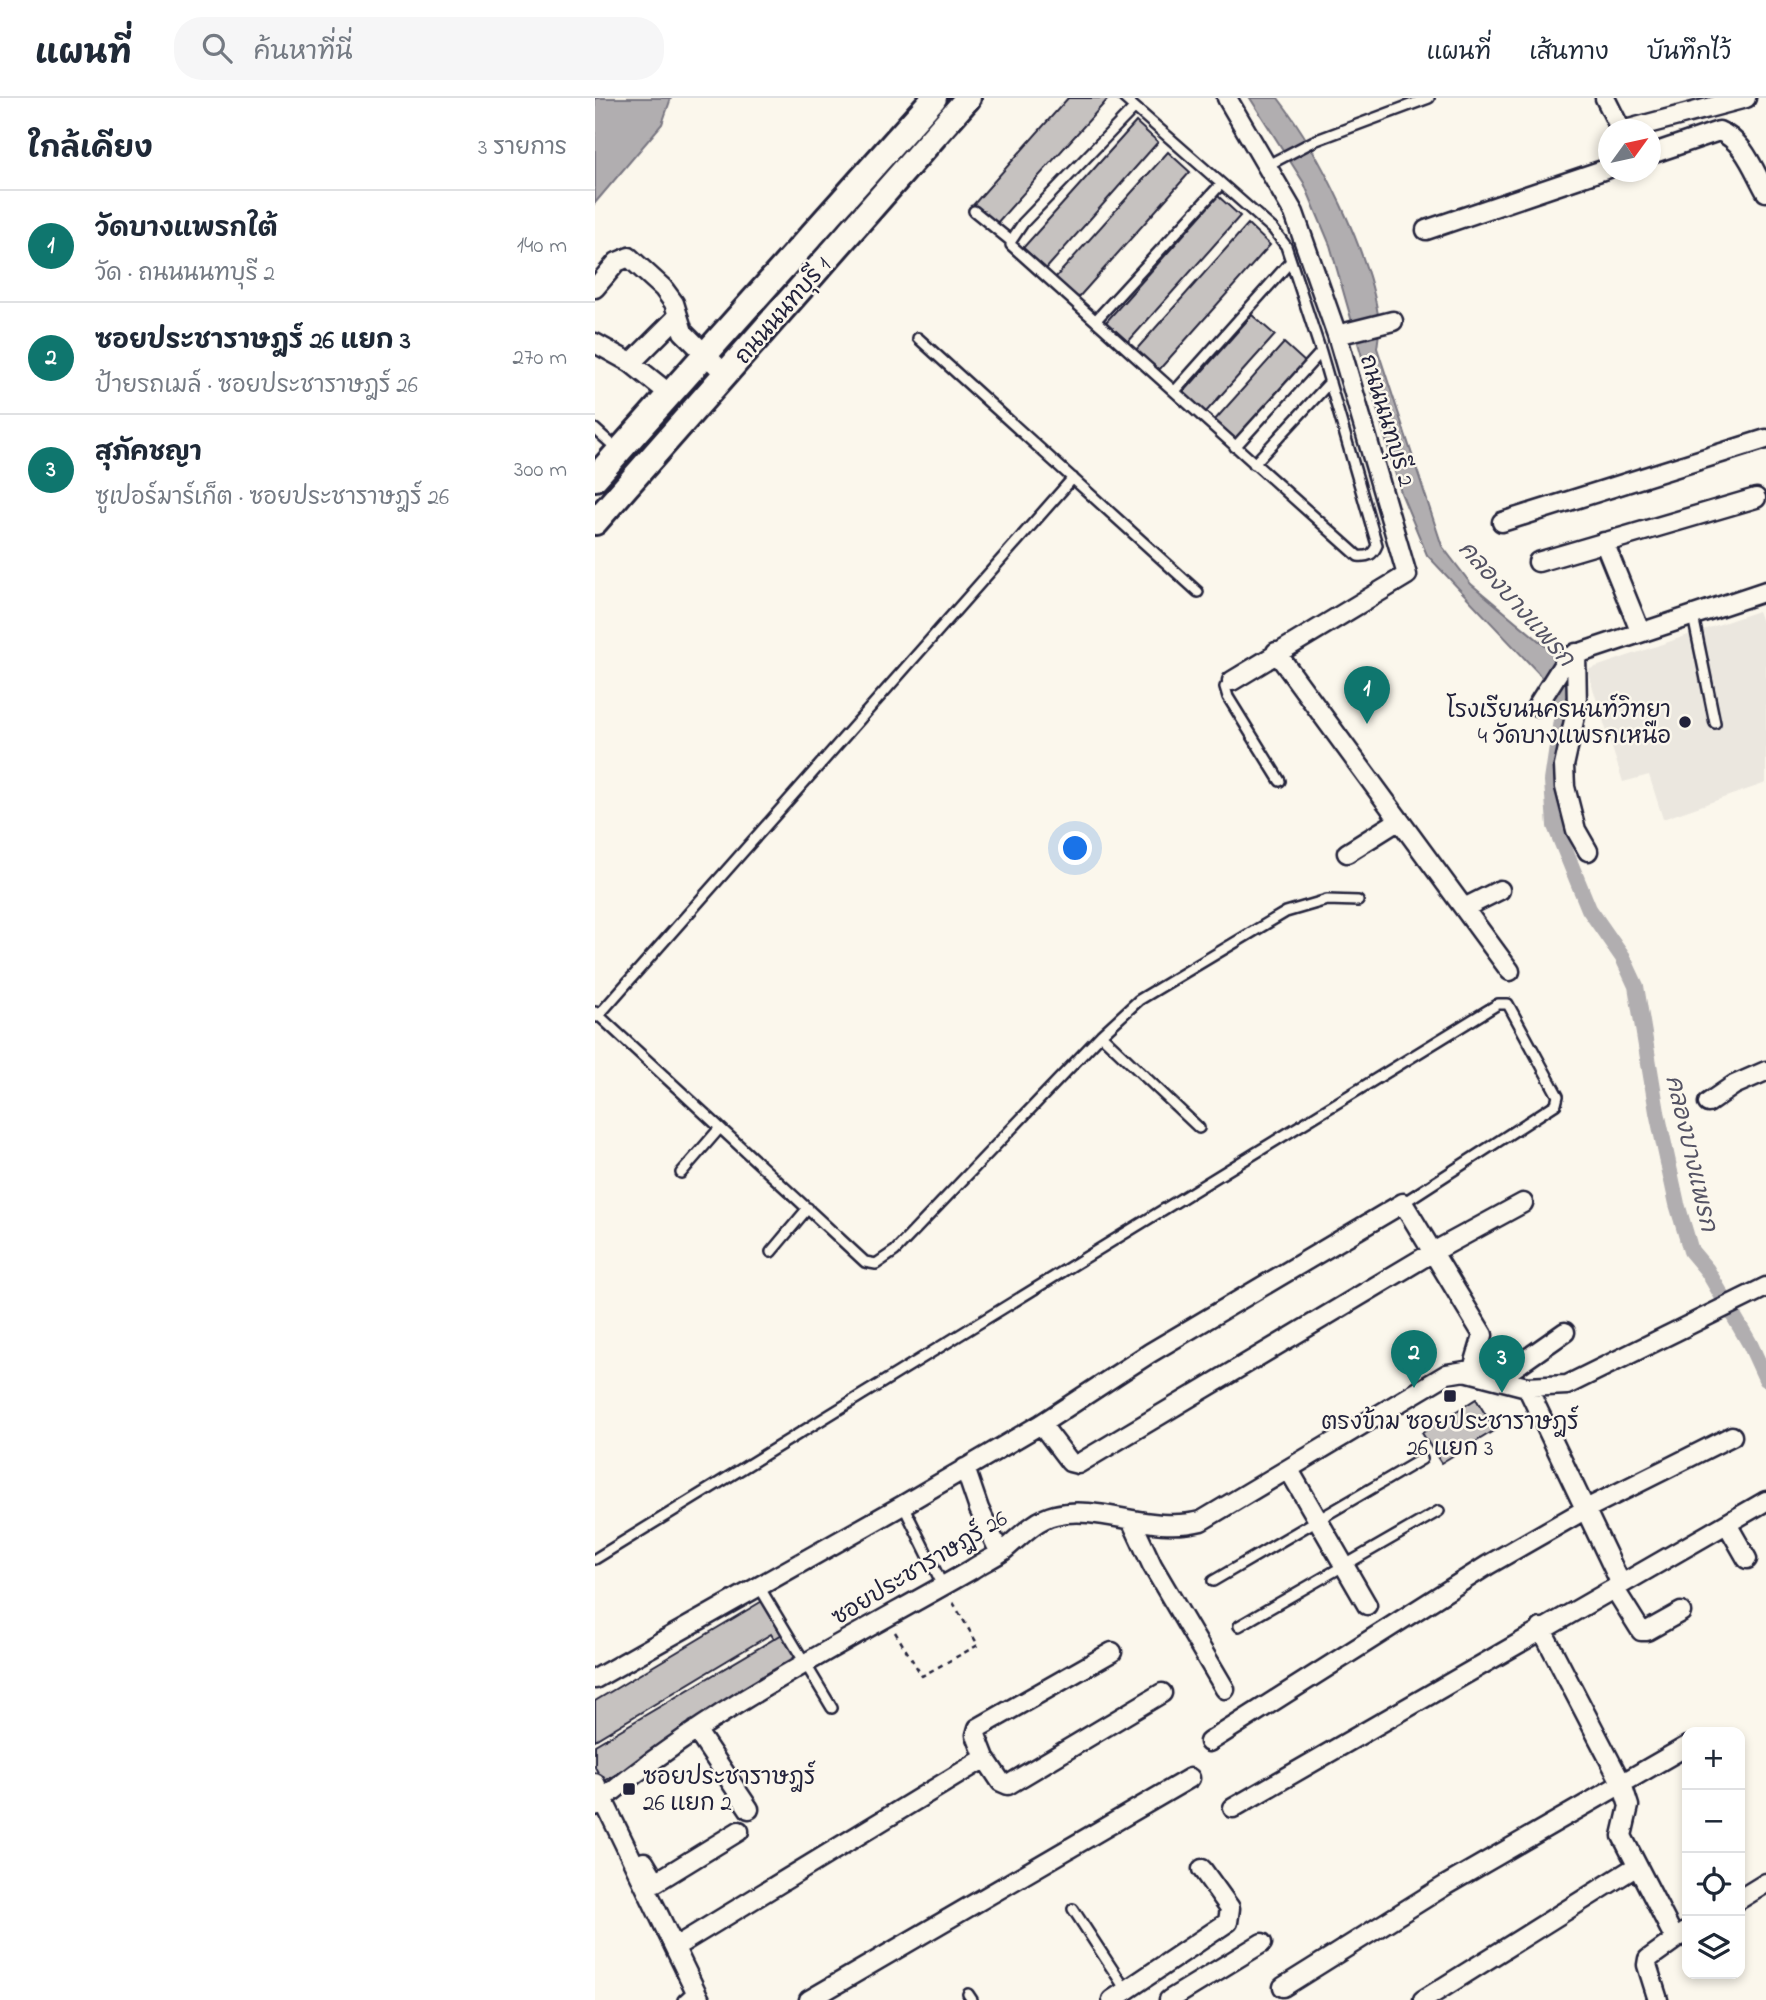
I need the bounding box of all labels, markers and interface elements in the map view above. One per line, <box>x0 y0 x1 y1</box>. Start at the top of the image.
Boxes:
search box <box>174 17 664 80</box>
icon: search <box>198 29 236 67</box>
text: แผนที่ <box>35 31 132 79</box>
text: ค้นหาที่นี่ <box>254 34 353 72</box>
text: แผนที่ <box>1426 36 1491 71</box>
text: เส้นทาง <box>1529 36 1609 71</box>
text: บันทึกไว้ <box>1647 36 1731 71</box>
north arrow <box>1598 119 1661 182</box>
text: ใกล้เคียง <box>28 128 153 172</box>
text: 3 รายการ <box>478 132 567 165</box>
text: วัดบางแพรกใต้ <box>95 211 278 249</box>
text: 1 <box>47 230 55 263</box>
text: 140 m <box>517 230 567 263</box>
street label: ถนนนนทบุรี 1 <box>727 250 840 372</box>
text: วัด · ถนนนนทบุรี 2 <box>95 258 275 291</box>
text: ซอยประชาราษฎร์ 26 แยก 3 <box>95 323 411 361</box>
text: 2 <box>45 342 57 375</box>
text: 270 m <box>513 342 567 375</box>
street label: ถนนนนทบุรี 2 <box>1350 350 1422 491</box>
text: ป้ายรถเมล์ · ซอยประชาราษฎร์ 26 <box>95 370 418 403</box>
text: สุภัคชญา <box>95 435 202 473</box>
text: 3 <box>46 454 56 487</box>
text: 300 m <box>514 454 567 487</box>
text: ซูเปอร์มาร์เก็ต · ซอยประชาราษฎร์ 26 <box>95 482 449 515</box>
water label: คลองบางแพรก <box>1449 534 1583 677</box>
pin: 1 <box>1344 666 1390 724</box>
place label: โรงเรียนนครนนท์วิทยา 4 วัดบางแพรกเหนือ <box>1446 693 1671 754</box>
marker: โรงเรียนนครนนท์วิทยา 4 วัดบางแพรกเหนือ <box>1677 714 1693 730</box>
your location <box>1058 831 1092 865</box>
water label: คลองบางแพรก <box>1655 1072 1725 1237</box>
pin: 2 <box>1391 1330 1437 1388</box>
pin: 3 <box>1479 1335 1525 1393</box>
marker: ตรงข้าม ซอยประชาราษฎร์ 26 แยก 3 <box>1442 1388 1458 1404</box>
place label: ตรงข้าม ซอยประชาราษฎร์ 26 แยก 3 <box>1321 1405 1579 1466</box>
street label: ซอยประชาราษฎร์ 26 <box>825 1502 1014 1635</box>
map controls <box>1682 1727 1745 1979</box>
button: + <box>1682 1727 1745 1790</box>
place label: ซอยประชาราษฎร์ 26 แยก 2 <box>643 1760 816 1821</box>
marker: ซอยประชาราษฎร์ 26 แยก 2 <box>621 1781 637 1797</box>
button: − <box>1682 1790 1745 1853</box>
button: locate <box>1682 1853 1745 1916</box>
button: layers <box>1682 1916 1745 1979</box>

